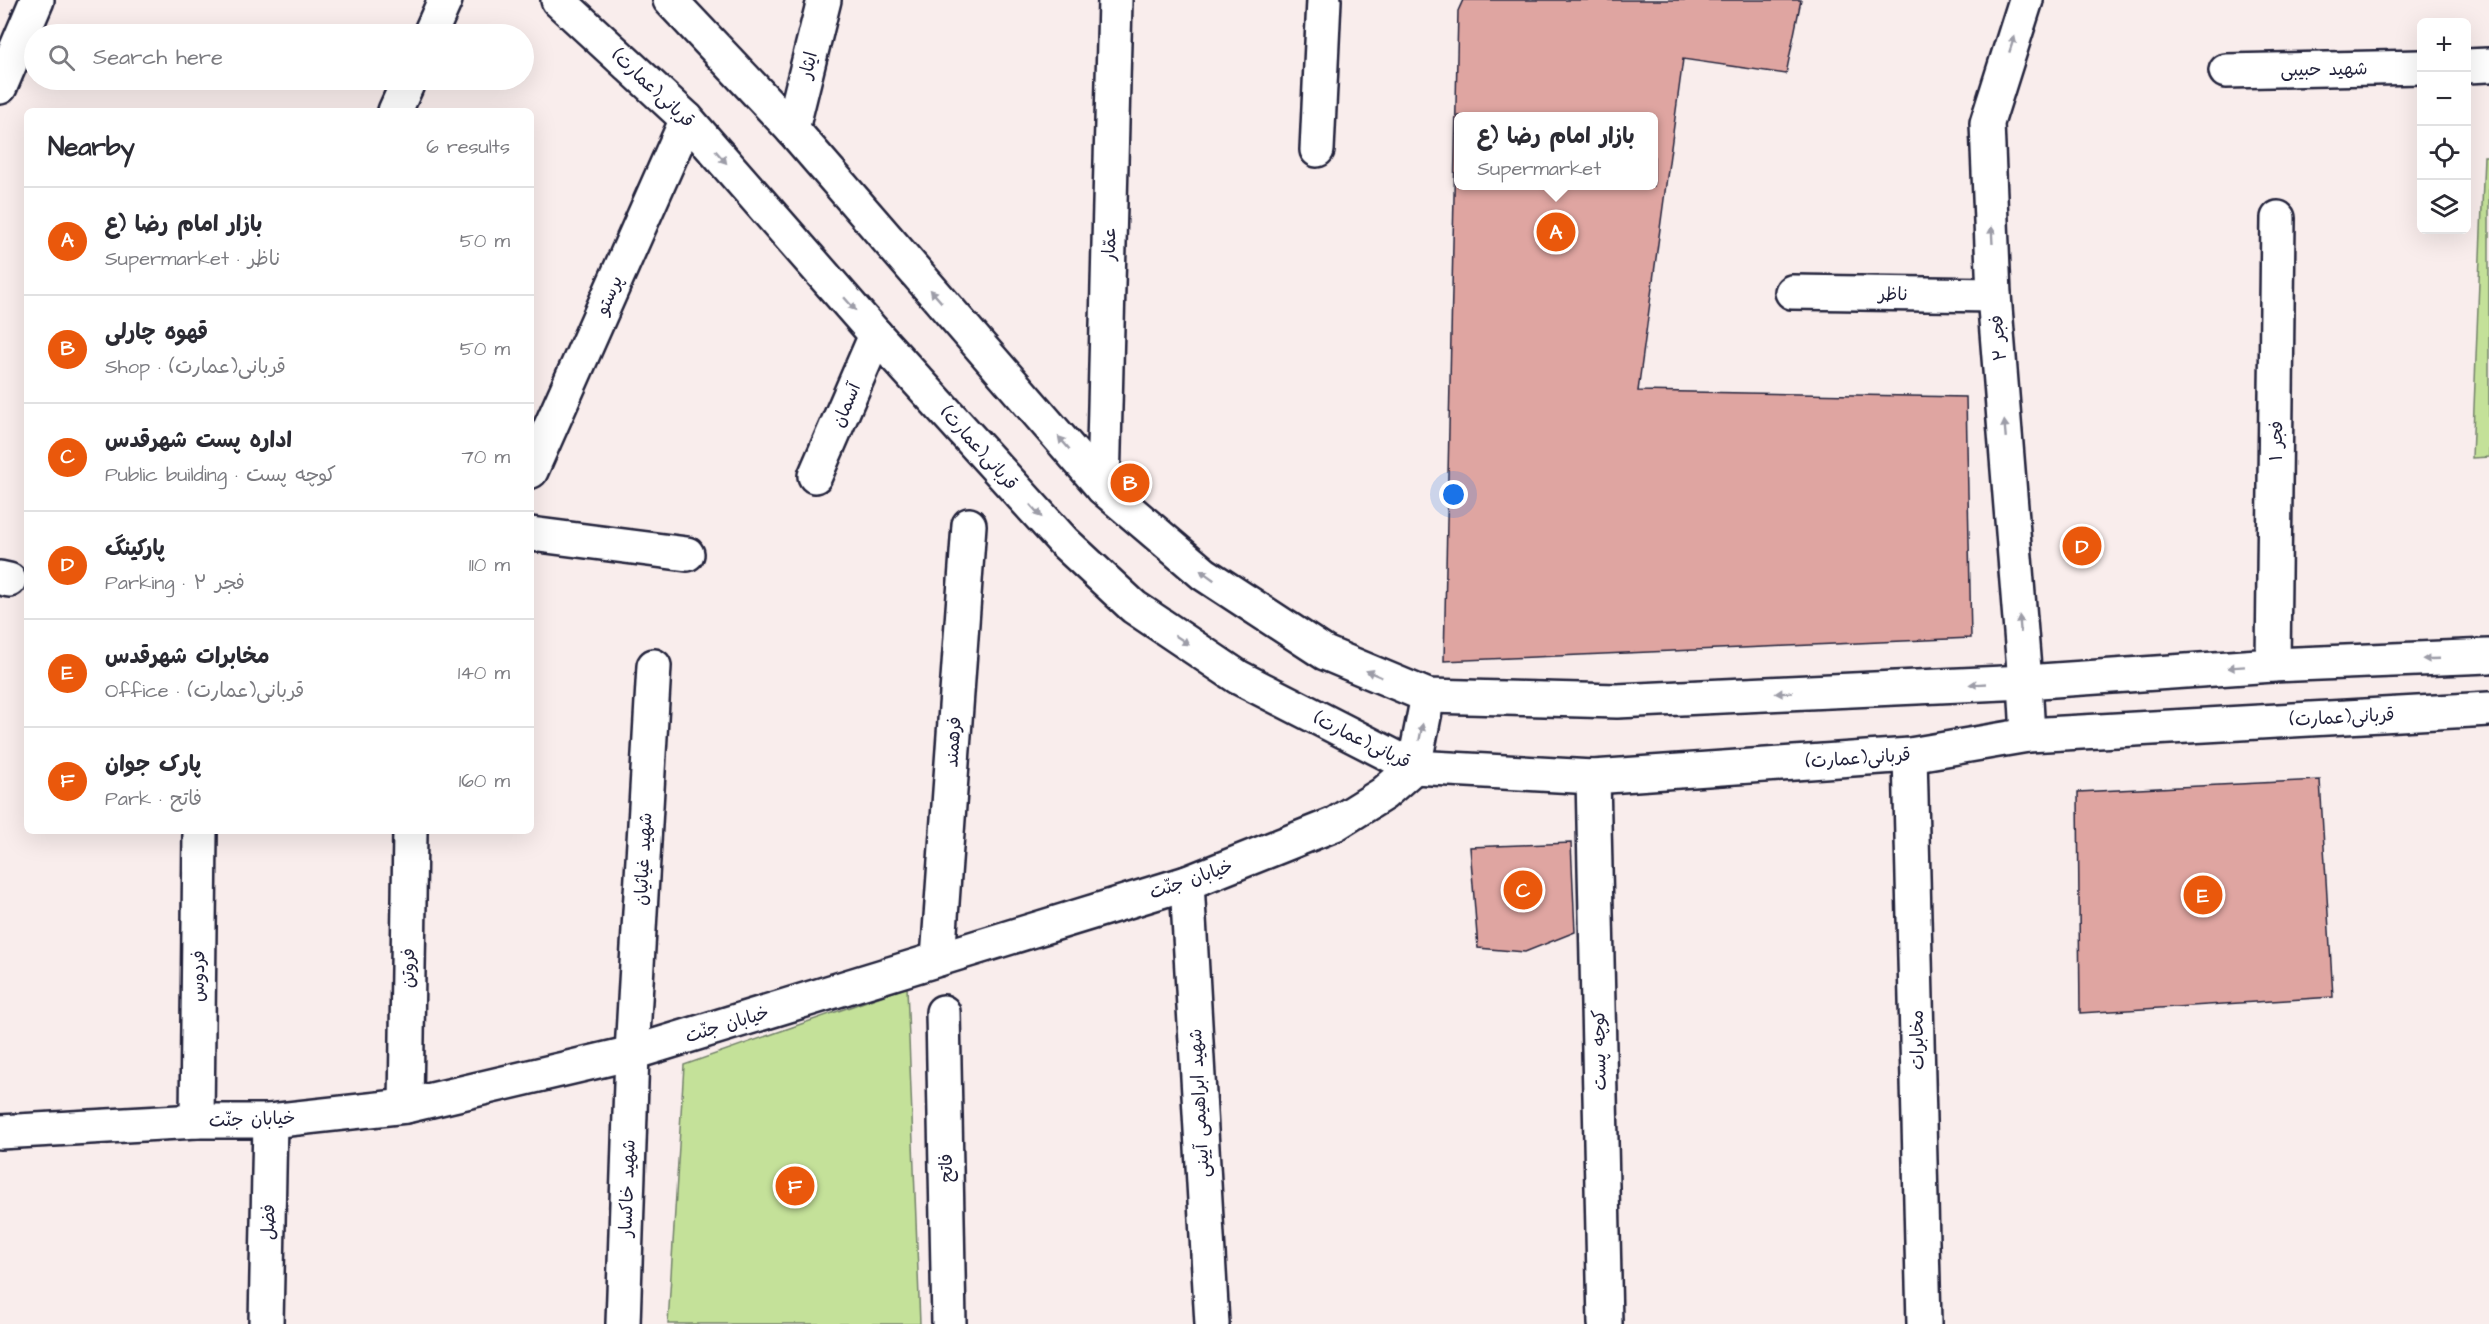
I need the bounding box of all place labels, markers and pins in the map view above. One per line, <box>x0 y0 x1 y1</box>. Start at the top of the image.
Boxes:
pin: A <box>1536 210 1576 254</box>
pin: B <box>1110 460 1150 506</box>
pin: D <box>2062 524 2102 568</box>
pin: C <box>1504 868 1543 912</box>
pin: E <box>2184 872 2222 918</box>
pin: F <box>776 1164 814 1208</box>

